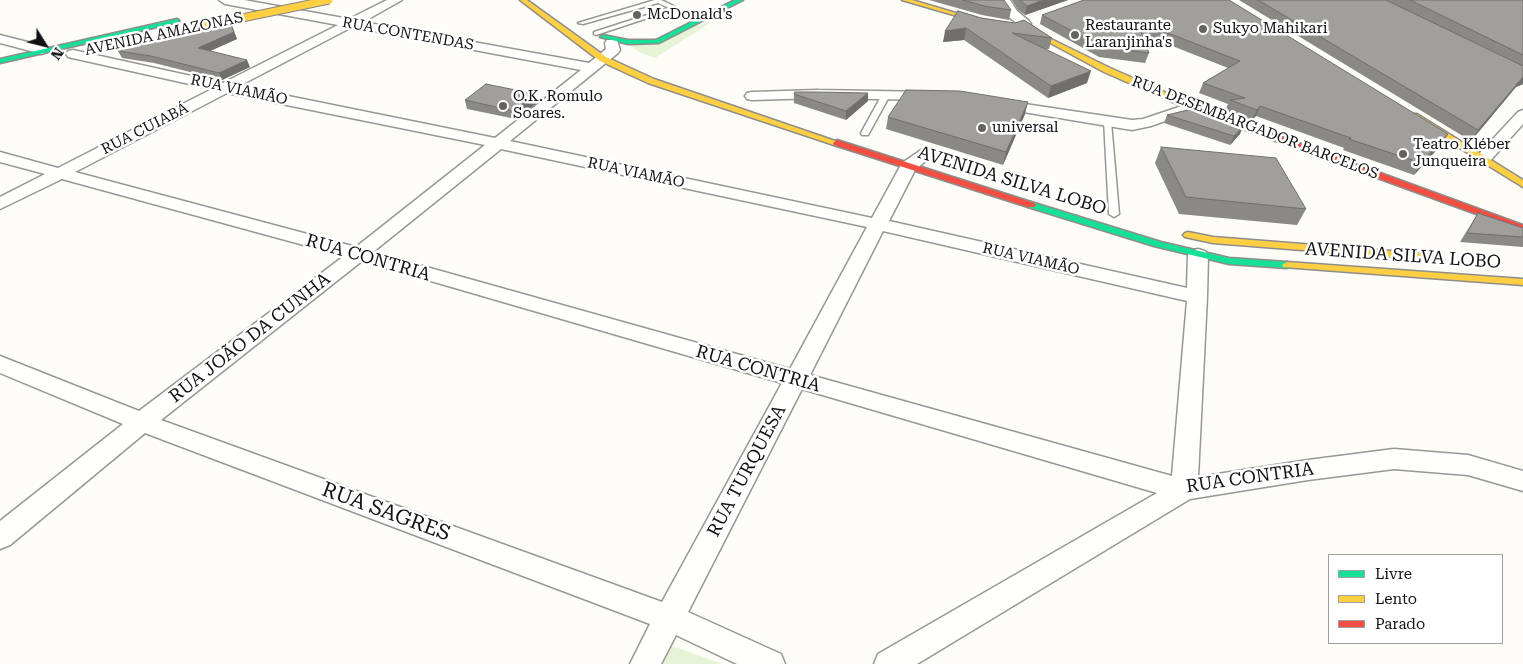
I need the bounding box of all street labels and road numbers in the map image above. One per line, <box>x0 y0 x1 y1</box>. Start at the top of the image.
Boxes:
street label: AVENIDA AMAZONAS <box>83 8 245 60</box>
street label: RUA CONTENDAS <box>341 14 475 54</box>
street label: RUA VIAMÃO <box>189 71 289 109</box>
street label: RUA DESEMBARGADOR BARCELOS <box>1129 73 1381 183</box>
street label: RUA CUIABÁ <box>98 99 192 159</box>
street label: AVENIDA SILVA LOBO <box>915 142 1109 220</box>
street label: RUA VIAMÃO <box>586 154 686 192</box>
street label: RUA CONTRIA <box>303 230 433 286</box>
street label: AVENIDA SILVA LOBO <box>1304 238 1502 274</box>
street label: RUA VIAMÃO <box>981 239 1081 279</box>
street label: RUA JOÃO DA CUNHA <box>165 268 335 408</box>
street label: RUA CONTRIA <box>693 341 823 397</box>
street label: RUA TURQUESA <box>703 401 791 541</box>
street label: RUA CONTRIA <box>1185 458 1315 498</box>
street label: RUA SAGRES <box>318 477 454 547</box>

